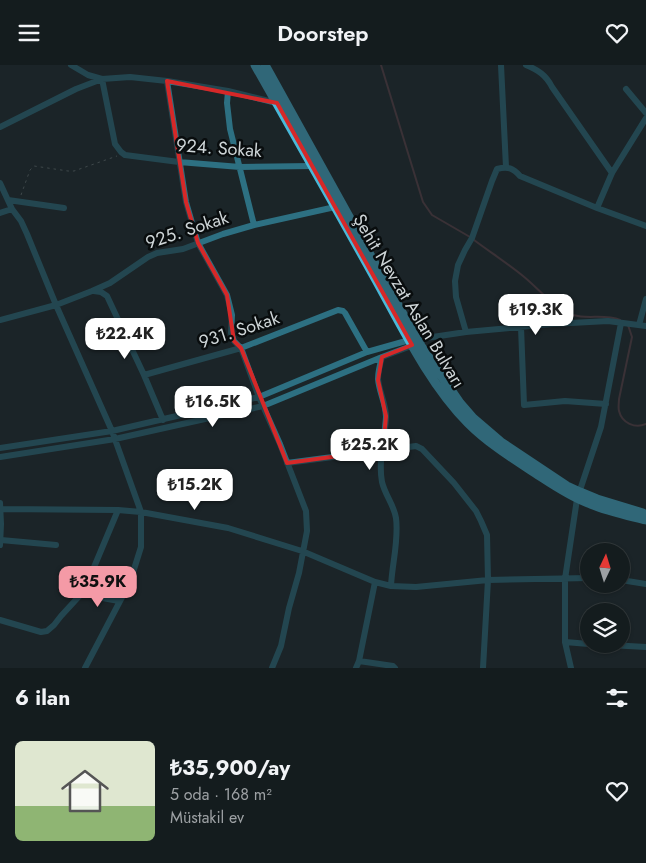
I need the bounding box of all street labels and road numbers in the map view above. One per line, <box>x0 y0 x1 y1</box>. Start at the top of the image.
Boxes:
street label: 924. Sokak <box>175 132 263 164</box>
street label: 925. Sokak <box>142 204 232 256</box>
street label: Şehit Nevzat Aslan Bulvarı <box>347 209 471 393</box>
street label: 931. Sokak <box>195 305 283 355</box>

